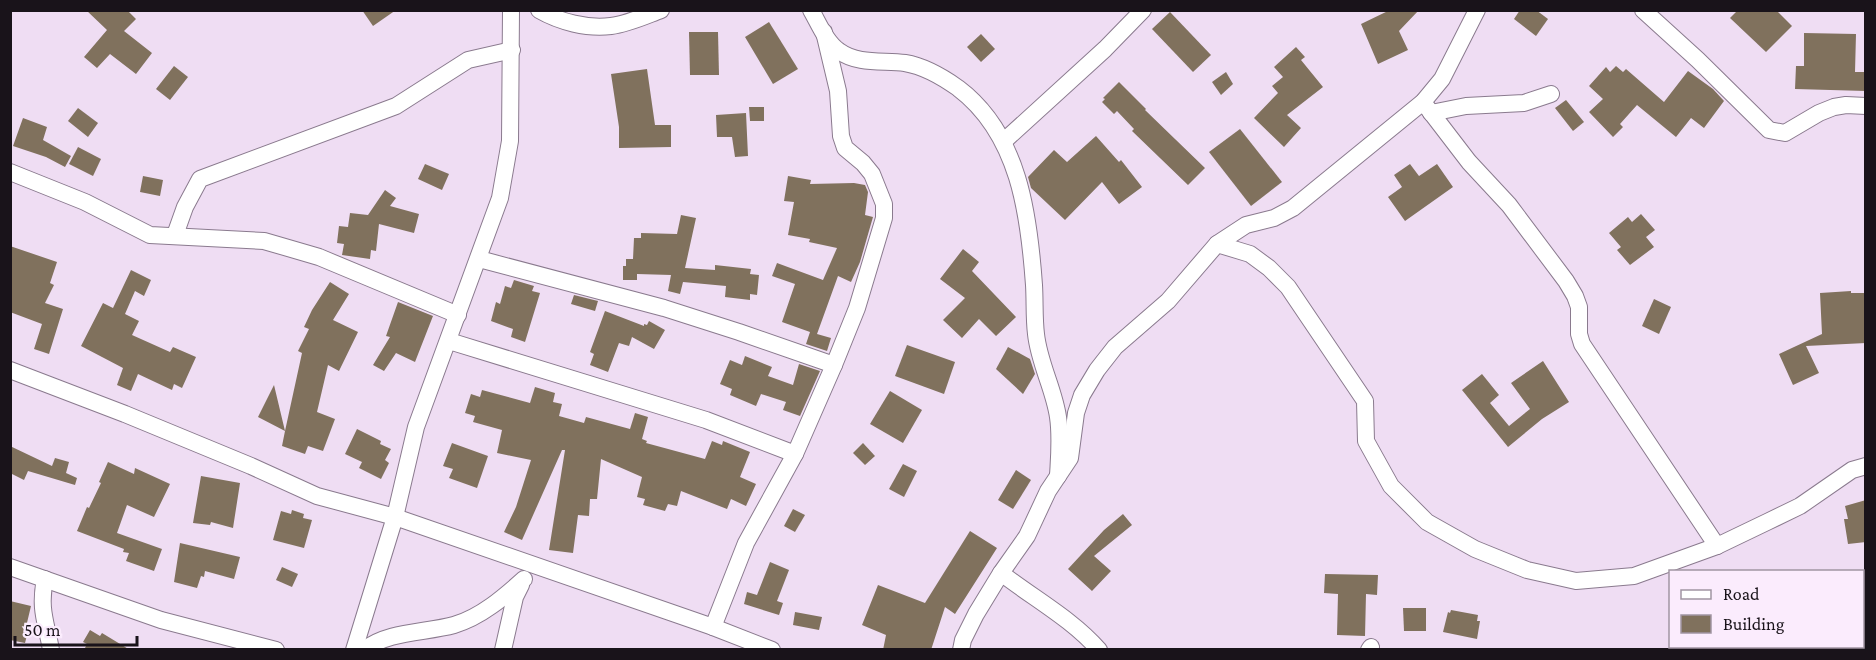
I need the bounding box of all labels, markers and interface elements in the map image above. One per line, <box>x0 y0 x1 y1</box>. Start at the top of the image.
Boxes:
legend <box>1669 570 1864 648</box>
text: Road <box>1723 584 1760 604</box>
scale bar <box>15 609 136 647</box>
text: Building <box>1723 614 1785 634</box>
text: 50 m <box>24 620 61 640</box>

